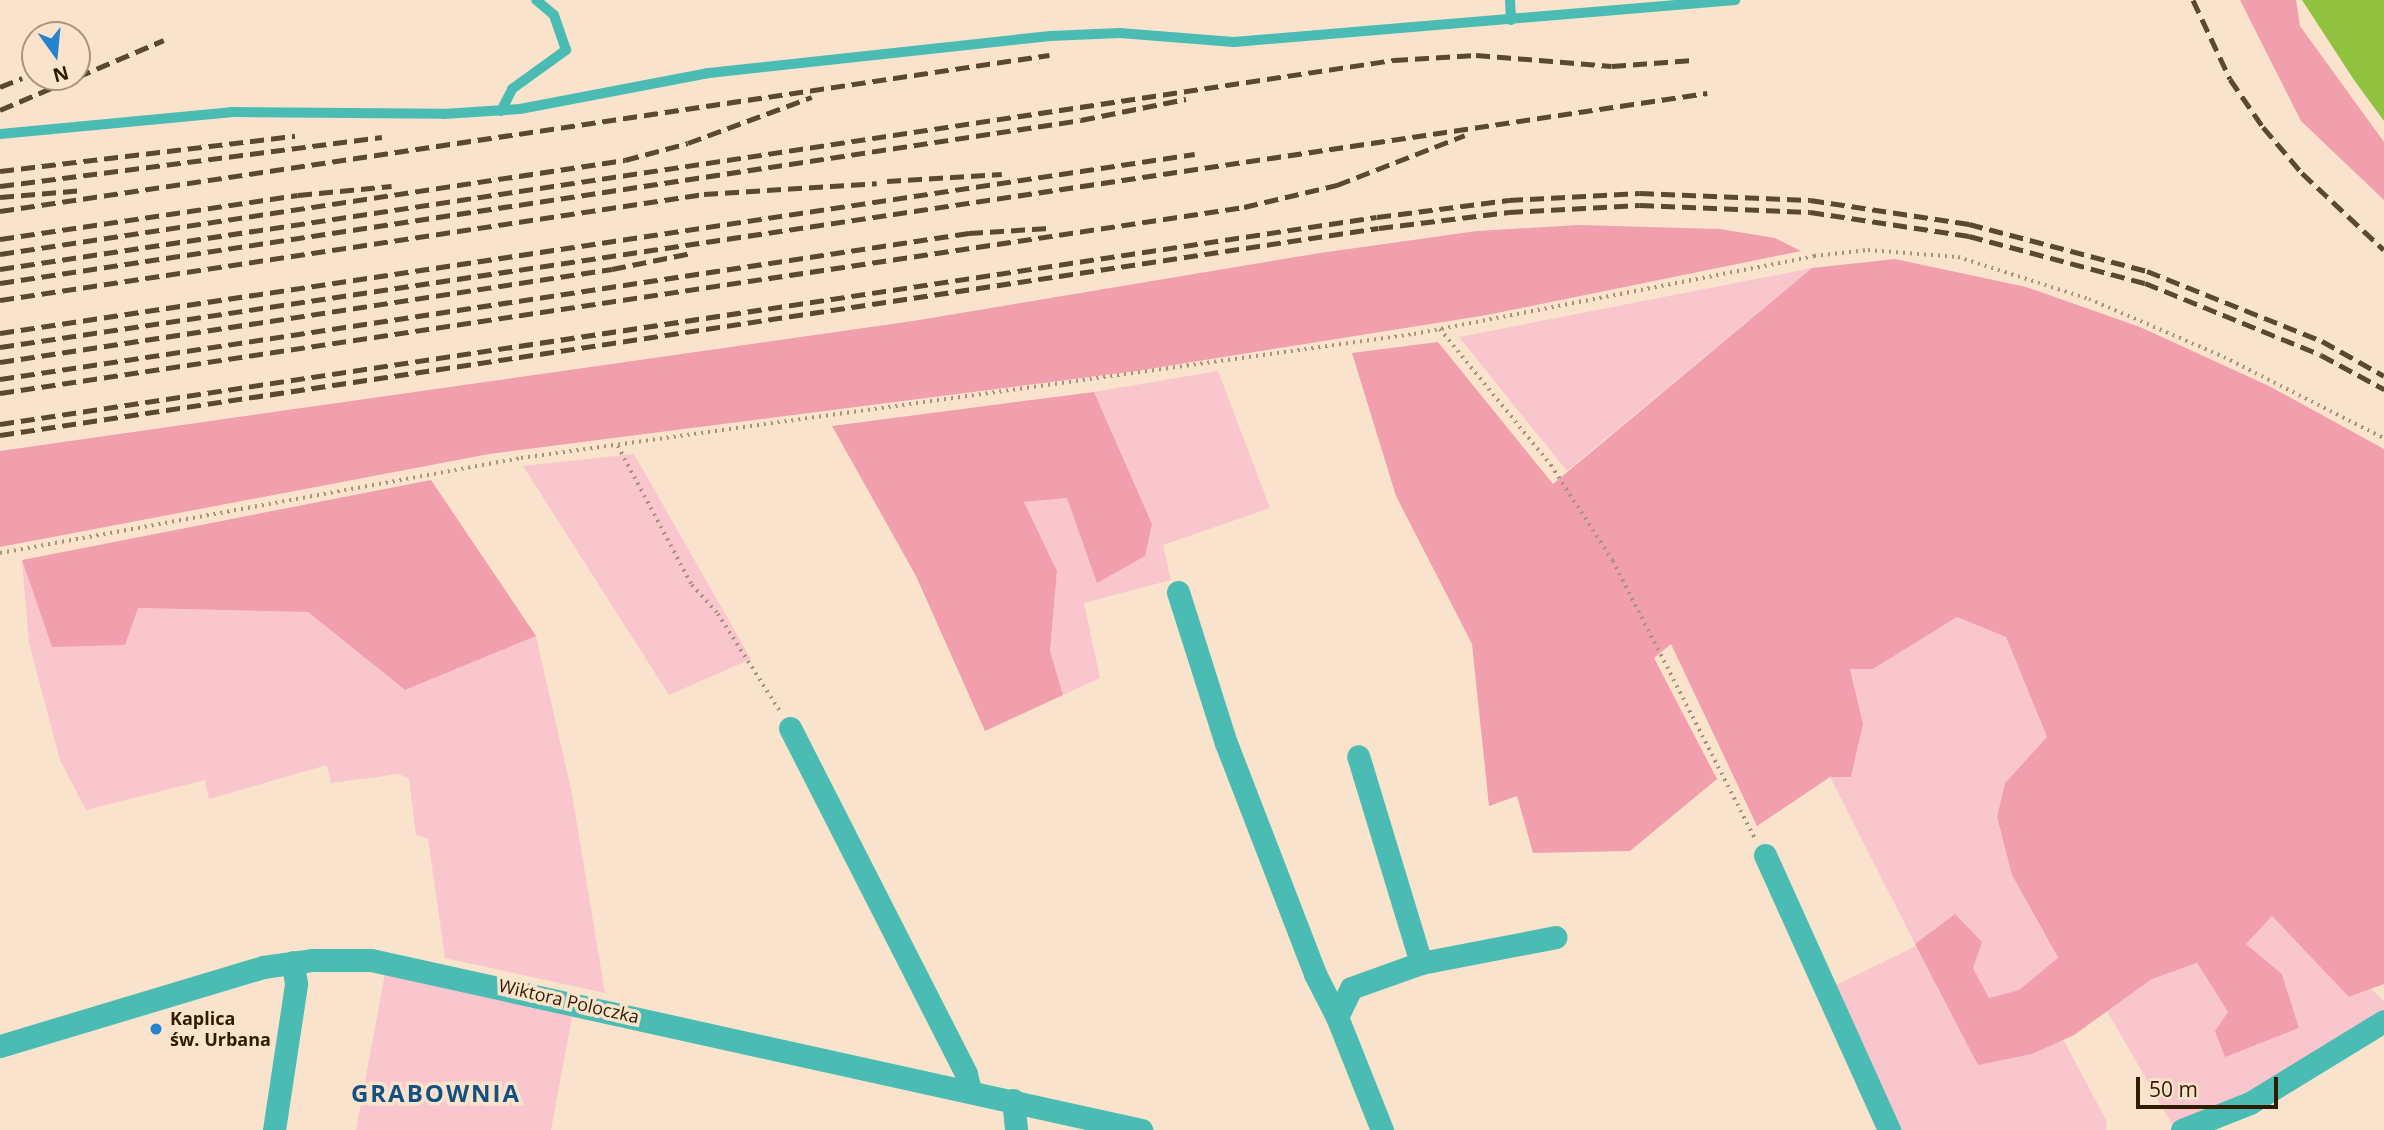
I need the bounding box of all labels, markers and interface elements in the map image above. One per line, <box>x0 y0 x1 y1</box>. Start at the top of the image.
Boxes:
north arrow <box>21 21 91 91</box>
text: N <box>50 60 72 89</box>
street label: Wiktora Poloczka <box>497 974 641 1028</box>
place label: Kaplica św. Urbana <box>170 1008 271 1050</box>
marker: Kaplica św. Urbana <box>148 1021 164 1037</box>
scale bar <box>2139 1064 2281 1108</box>
text: 50 m <box>2149 1075 2198 1103</box>
district label: GRABOWNIA <box>352 1079 520 1107</box>

